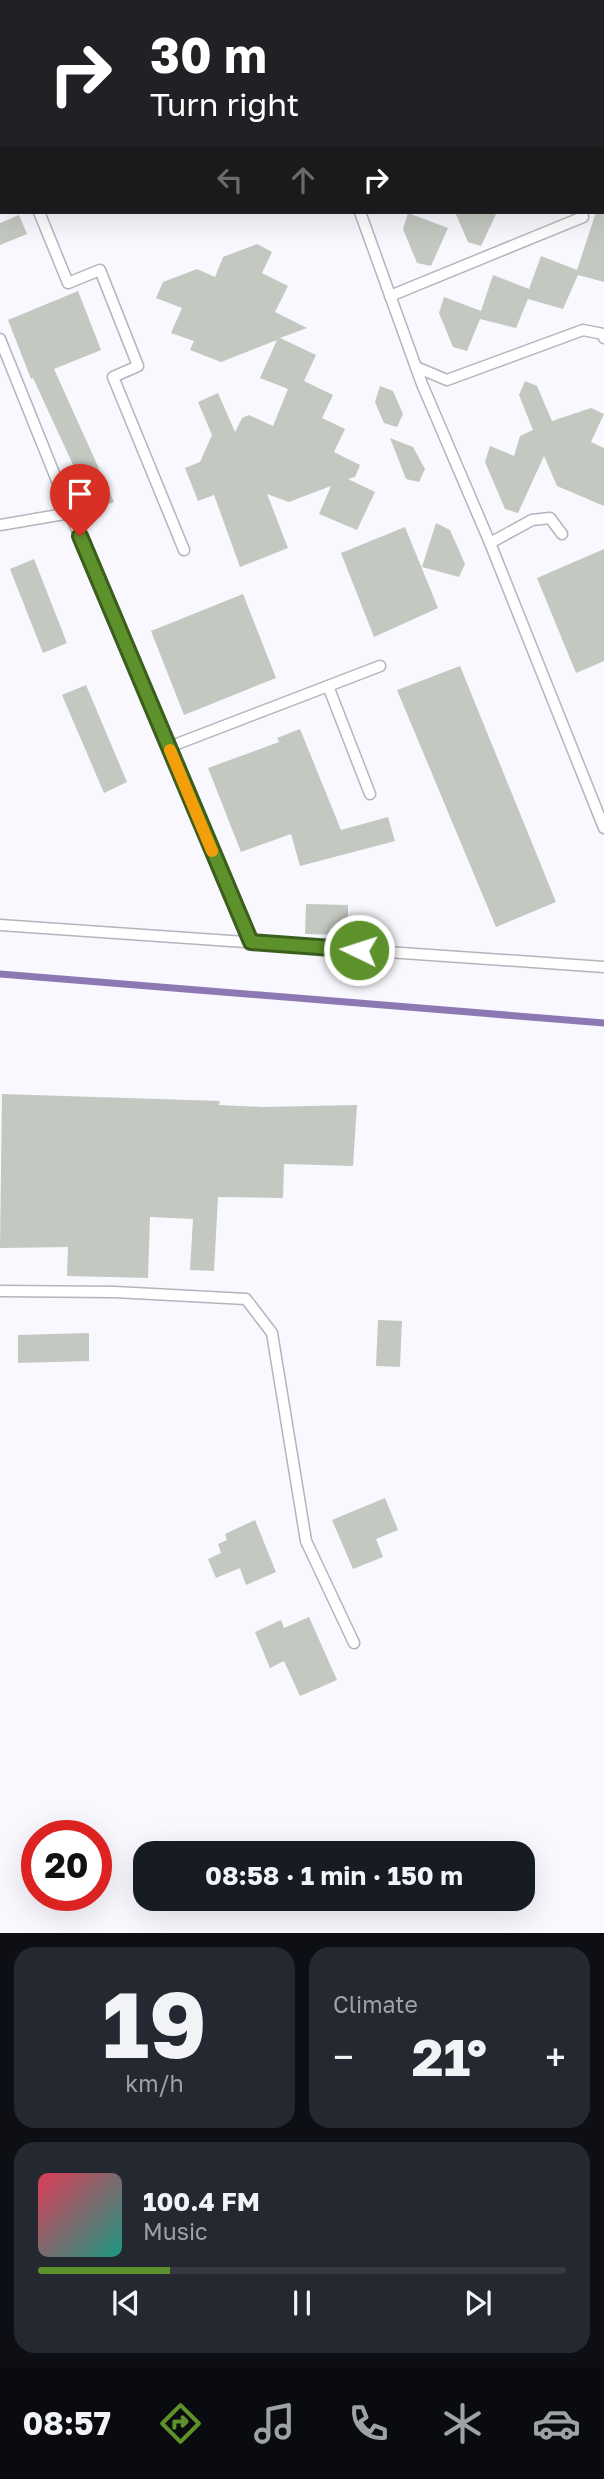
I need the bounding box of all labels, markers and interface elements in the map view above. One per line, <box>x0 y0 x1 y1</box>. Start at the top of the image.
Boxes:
text: 30 m <box>150 25 267 84</box>
icon: right <box>35 28 126 119</box>
text: Turn right <box>150 85 299 123</box>
icon: left <box>211 161 249 199</box>
icon: ahead <box>284 161 322 199</box>
icon: right <box>357 161 395 199</box>
pin <box>50 464 110 536</box>
icon: arrive <box>61 475 99 513</box>
position arrow <box>322 913 396 987</box>
speed limit sign: 20 <box>21 1820 112 1911</box>
text: 08:58 · 1 min · 150 m <box>205 1860 463 1891</box>
text: 19 <box>102 1969 207 2078</box>
text: Climate <box>333 1990 418 2018</box>
text: 21° <box>412 2025 487 2087</box>
text: − <box>333 2034 354 2079</box>
text: + <box>545 2034 566 2079</box>
text: km/h <box>125 2069 184 2097</box>
text: 100.4 FM <box>143 2186 260 2217</box>
text: Music <box>143 2217 208 2245</box>
icon: previous <box>107 2284 145 2322</box>
icon: pause <box>283 2284 321 2322</box>
icon: next <box>459 2284 497 2322</box>
icon: directions <box>156 2399 205 2448</box>
icon: music <box>250 2399 299 2448</box>
icon: phone <box>344 2399 393 2448</box>
icon: climate <box>438 2399 487 2448</box>
icon: car <box>532 2399 581 2448</box>
text: 08:57 <box>23 2404 111 2442</box>

